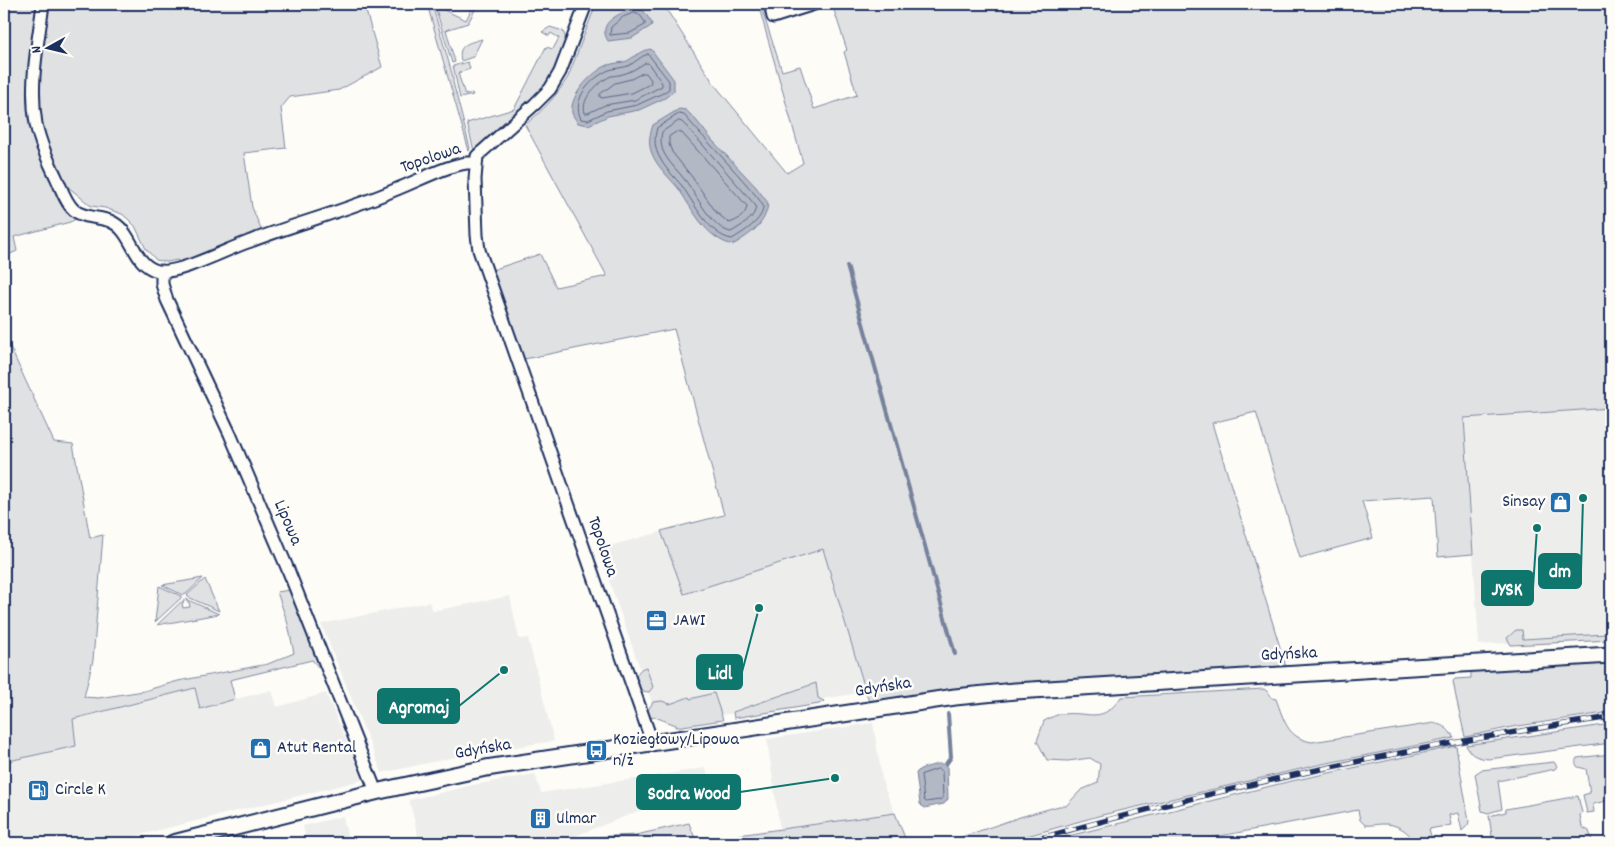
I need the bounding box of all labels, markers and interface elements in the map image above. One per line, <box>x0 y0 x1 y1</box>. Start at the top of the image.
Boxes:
north arrow <box>22 22 72 72</box>
text: N <box>27 45 47 54</box>
street label: Topolowa <box>398 137 465 181</box>
place label: Sinsay <box>1502 490 1546 515</box>
shop icon: Sinsay <box>1549 490 1573 514</box>
street label: Lipowa <box>266 496 308 550</box>
street label: Topolowa <box>580 514 624 581</box>
callout: dm <box>1539 554 1581 588</box>
text: dm <box>1549 560 1571 587</box>
callout: JYSK <box>1482 571 1533 605</box>
text: JYSK <box>1491 578 1523 605</box>
office icon: JAWI <box>645 609 669 633</box>
place label: JAWI <box>673 609 706 634</box>
street label: Gdyńska <box>1260 641 1318 669</box>
callout: Lidl <box>697 655 742 689</box>
text: Lidl <box>708 662 733 689</box>
street label: Gdyńska <box>853 671 913 705</box>
callout: Agromaj <box>378 689 459 723</box>
text: Agromaj <box>388 696 450 723</box>
place label: Koziegłowy/Lipowa n/ż <box>613 728 739 774</box>
street label: Gdyńska <box>453 733 514 767</box>
shop icon: Atut Rental <box>249 736 273 760</box>
place label: Atut Rental <box>277 736 357 761</box>
bus stop icon: Koziegłowy/Lipowa n/ż <box>585 738 609 762</box>
callout: Sodra Wood <box>637 775 740 809</box>
fuel station icon: Circle K <box>27 778 51 802</box>
place label: Circle K <box>55 778 106 803</box>
text: Sodra Wood <box>648 782 730 809</box>
building icon: Ulmar <box>528 807 552 831</box>
place label: Ulmar <box>556 807 597 832</box>

